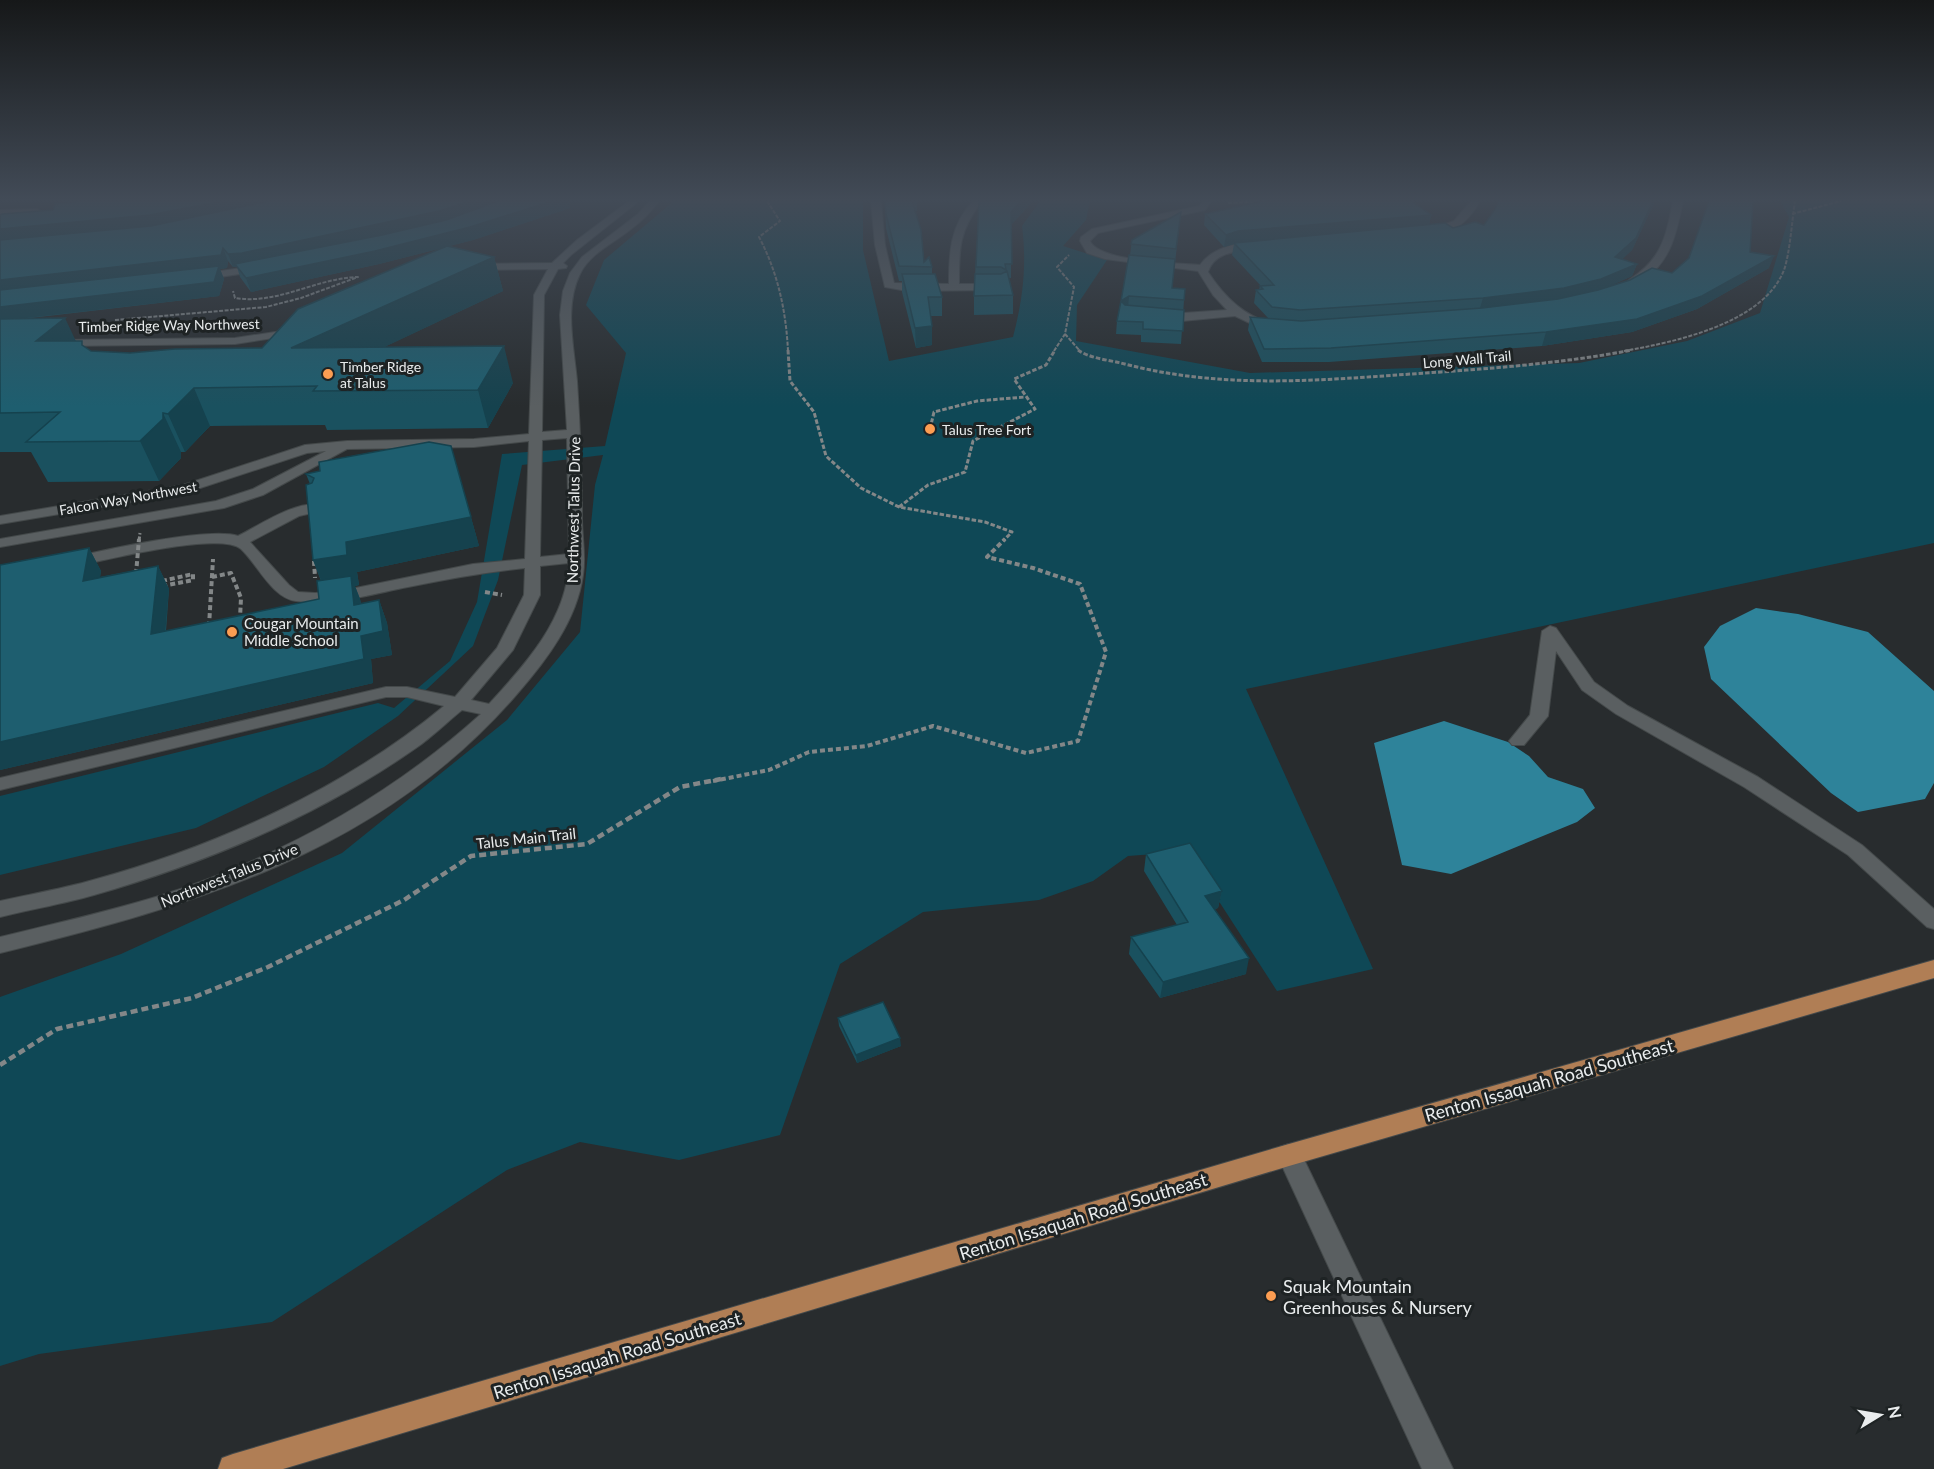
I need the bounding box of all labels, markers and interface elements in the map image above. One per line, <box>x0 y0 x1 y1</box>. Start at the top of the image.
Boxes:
street label: Timber Ridge Way Northwest <box>78 315 260 335</box>
street label: Long Wall Trail <box>1422 347 1512 371</box>
place label: Timber Ridge at Talus <box>340 358 421 391</box>
marker: Timber Ridge at Talus <box>321 367 335 381</box>
place label: Talus Tree Fort <box>942 421 1031 438</box>
marker: Talus Tree Fort <box>923 422 937 436</box>
street label: Northwest Talus Drive <box>563 437 583 583</box>
street label: Falcon Way Northwest <box>58 478 198 518</box>
place label: Cougar Mountain Middle School <box>244 614 359 649</box>
marker: Cougar Mountain Middle School <box>225 625 239 639</box>
street label: Talus Main Trail <box>475 824 577 852</box>
street label: Northwest Talus Drive <box>158 839 300 911</box>
street label: Renton Issaquah Road Southeast <box>1422 1034 1677 1126</box>
street label: Renton Issaquah Road Southeast <box>956 1168 1210 1264</box>
place label: Squak Mountain Greenhouses & Nursery <box>1283 1275 1473 1318</box>
marker: Squak Mountain Greenhouses & Nursery <box>1264 1289 1278 1303</box>
street label: Renton Issaquah Road Southeast <box>490 1307 744 1403</box>
north arrow <box>1850 1385 1910 1445</box>
text: N <box>1885 1404 1906 1420</box>

